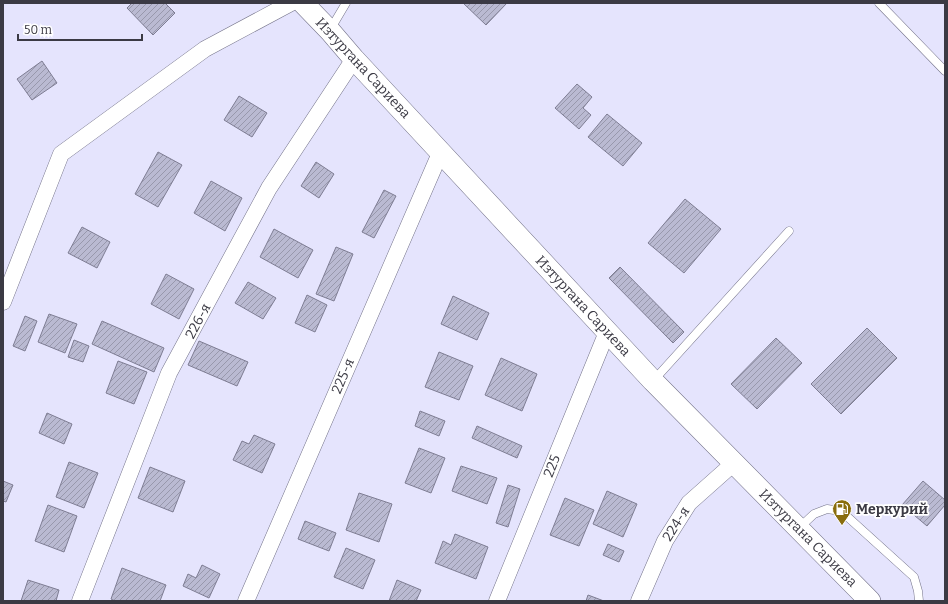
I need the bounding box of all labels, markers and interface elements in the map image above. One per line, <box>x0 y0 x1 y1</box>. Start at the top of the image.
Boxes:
street label: Изтургана Сариева <box>312 14 414 122</box>
scale bar <box>18 16 142 42</box>
text: 50 m <box>24 23 53 37</box>
street label: Изтургана Сариева <box>532 252 634 360</box>
street label: 226-я <box>182 300 214 342</box>
street label: 225-я <box>328 356 358 396</box>
street label: 225 <box>540 452 564 480</box>
street label: Изтургана Сариева <box>755 485 861 591</box>
fuel station icon: Меркурий <box>831 498 853 526</box>
place label: Меркурий <box>856 501 929 518</box>
street label: 224-я <box>659 503 693 544</box>

